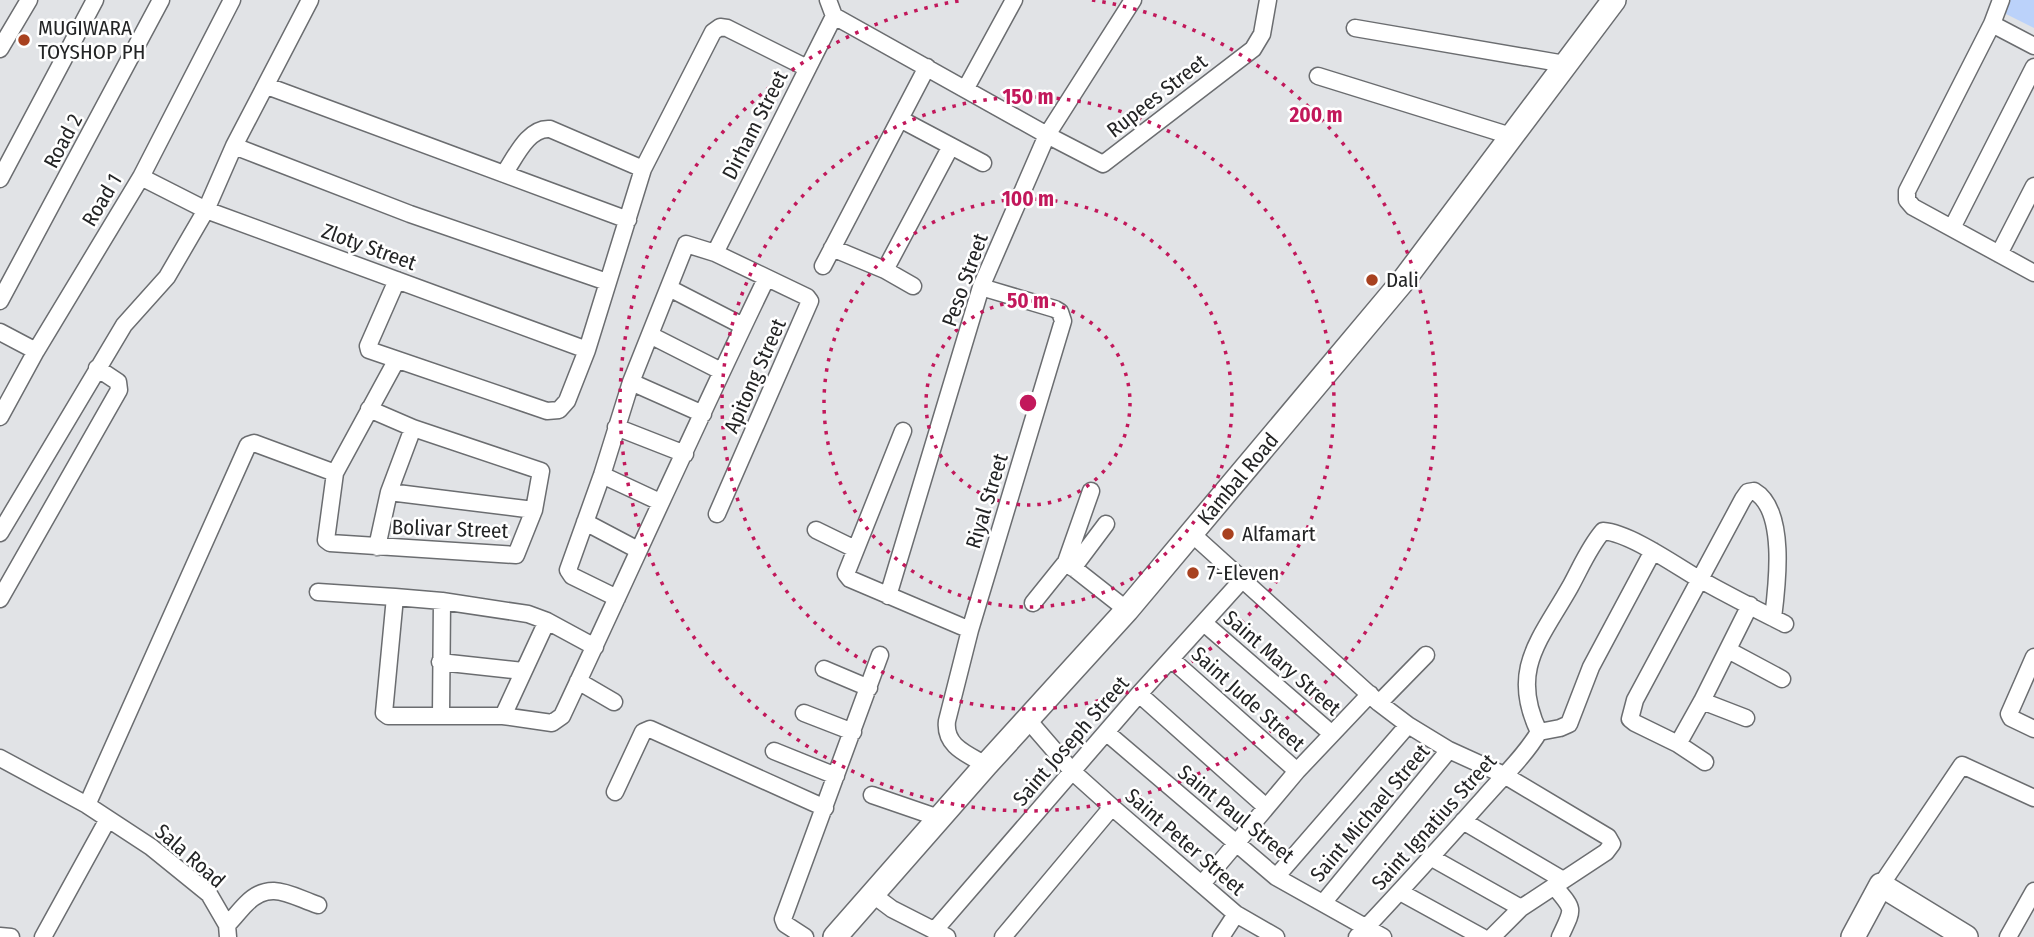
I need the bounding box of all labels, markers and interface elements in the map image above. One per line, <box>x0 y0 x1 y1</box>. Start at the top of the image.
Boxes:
place label: MUGIWARA TOYSHOP PH <box>38 15 146 65</box>
marker: MUGIWARA TOYSHOP PH <box>16 32 32 48</box>
street label: Rupees Street <box>1102 49 1212 143</box>
street label: Dirham Street <box>716 66 794 184</box>
text: 150 m <box>1002 84 1054 110</box>
text: 200 m <box>1288 102 1343 128</box>
street label: Road 2 <box>38 109 88 173</box>
street label: Road 1 <box>76 169 128 231</box>
text: 100 m <box>1002 186 1054 212</box>
street label: Zloty Street <box>318 218 420 276</box>
street label: Peso Street <box>936 230 994 330</box>
place label: Dali <box>1386 267 1419 293</box>
marker: Dali <box>1364 272 1380 288</box>
text: 50 m <box>1007 288 1049 314</box>
street label: Apitong Street <box>718 315 792 437</box>
centre of rings <box>1016 391 1040 415</box>
street label: Kambal Road <box>1192 428 1284 530</box>
street label: Riyal Street <box>960 450 1014 552</box>
street label: Bolivar Street <box>391 514 509 544</box>
place label: Alfamart <box>1242 521 1316 547</box>
marker: Alfamart <box>1220 526 1236 542</box>
place label: 7-Eleven <box>1207 560 1279 586</box>
marker: 7-Eleven <box>1185 565 1201 581</box>
street label: Saint Mary Street <box>1218 605 1346 721</box>
street label: Saint Jude Street <box>1186 641 1310 757</box>
street label: Saint Joseph Street <box>1007 671 1135 811</box>
street label: Saint Michael Street <box>1305 739 1435 887</box>
street label: Saint Ignatius Street <box>1366 748 1502 895</box>
street label: Saint Paul Street <box>1173 759 1300 869</box>
street label: Saint Peter Street <box>1120 783 1250 901</box>
street label: Sala Road <box>150 818 230 894</box>

